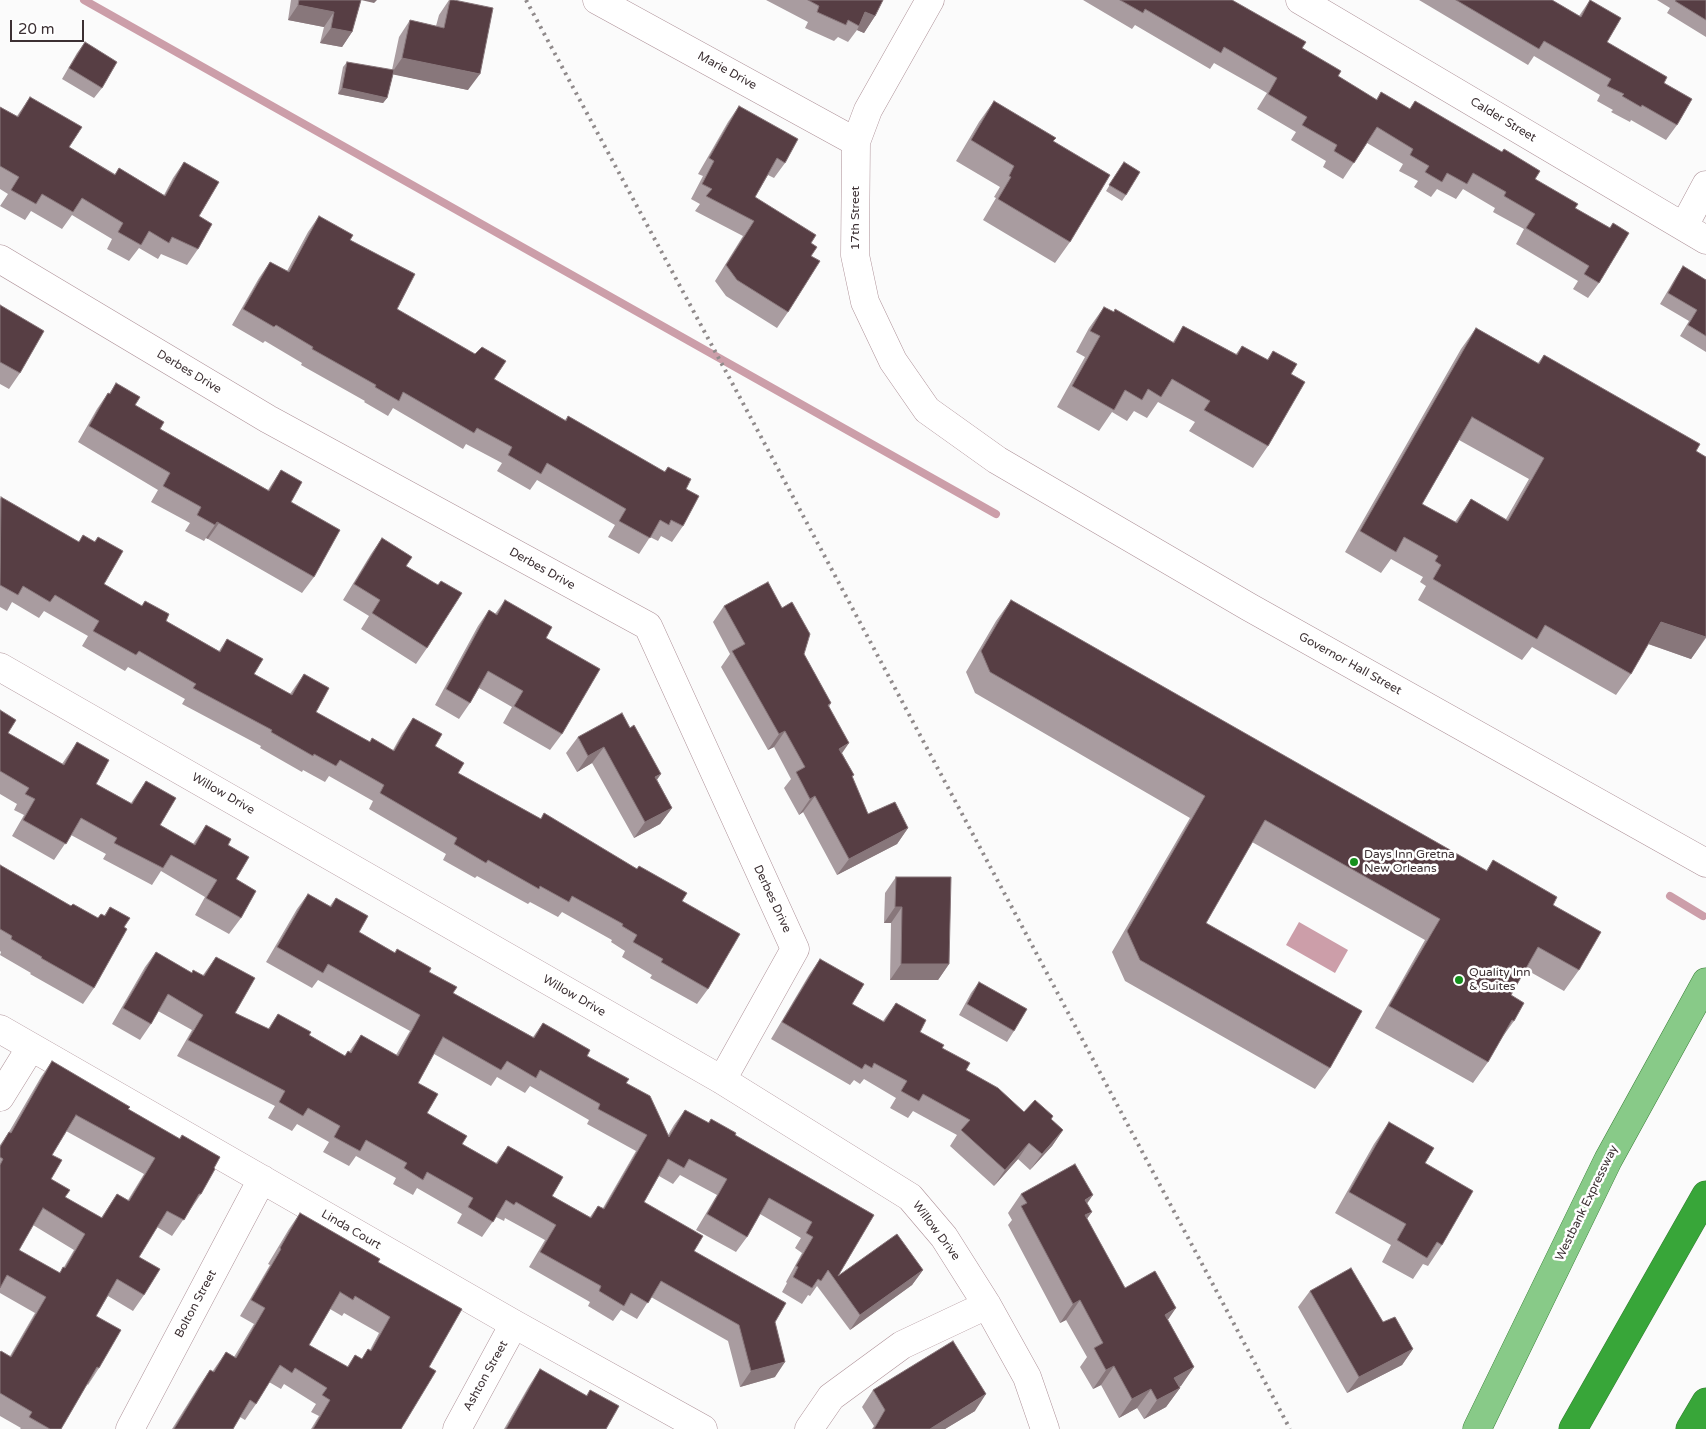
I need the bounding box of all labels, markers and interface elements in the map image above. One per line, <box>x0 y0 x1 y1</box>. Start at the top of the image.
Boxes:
scale bar <box>12 10 86 42</box>
text: 20 m <box>18 20 55 38</box>
street label: Marie Drive <box>695 49 759 93</box>
street label: Calder Street <box>1467 95 1539 145</box>
street label: 17th Street <box>849 186 863 250</box>
street label: Derbes Drive <box>154 347 224 397</box>
street label: Derbes Drive <box>507 545 577 593</box>
street label: Governor Hall Street <box>1296 630 1404 698</box>
street label: Willow Drive <box>189 770 257 818</box>
place label: Days Inn Gretna New Orleans <box>1364 848 1455 876</box>
marker: Days Inn Gretna New Orleans <box>1348 856 1360 868</box>
street label: Derbes Drive <box>750 863 794 935</box>
place label: Quality Inn & Suites <box>1469 966 1531 994</box>
street label: Willow Drive <box>540 972 608 1020</box>
marker: Quality Inn & Suites <box>1453 974 1465 986</box>
street label: Westbank Expressway <box>1553 1143 1621 1263</box>
street label: Willow Drive <box>909 1199 963 1263</box>
street label: Linda Court <box>319 1207 383 1253</box>
street label: Bolton Street <box>172 1267 220 1341</box>
street label: Ashton Street <box>461 1338 511 1414</box>

